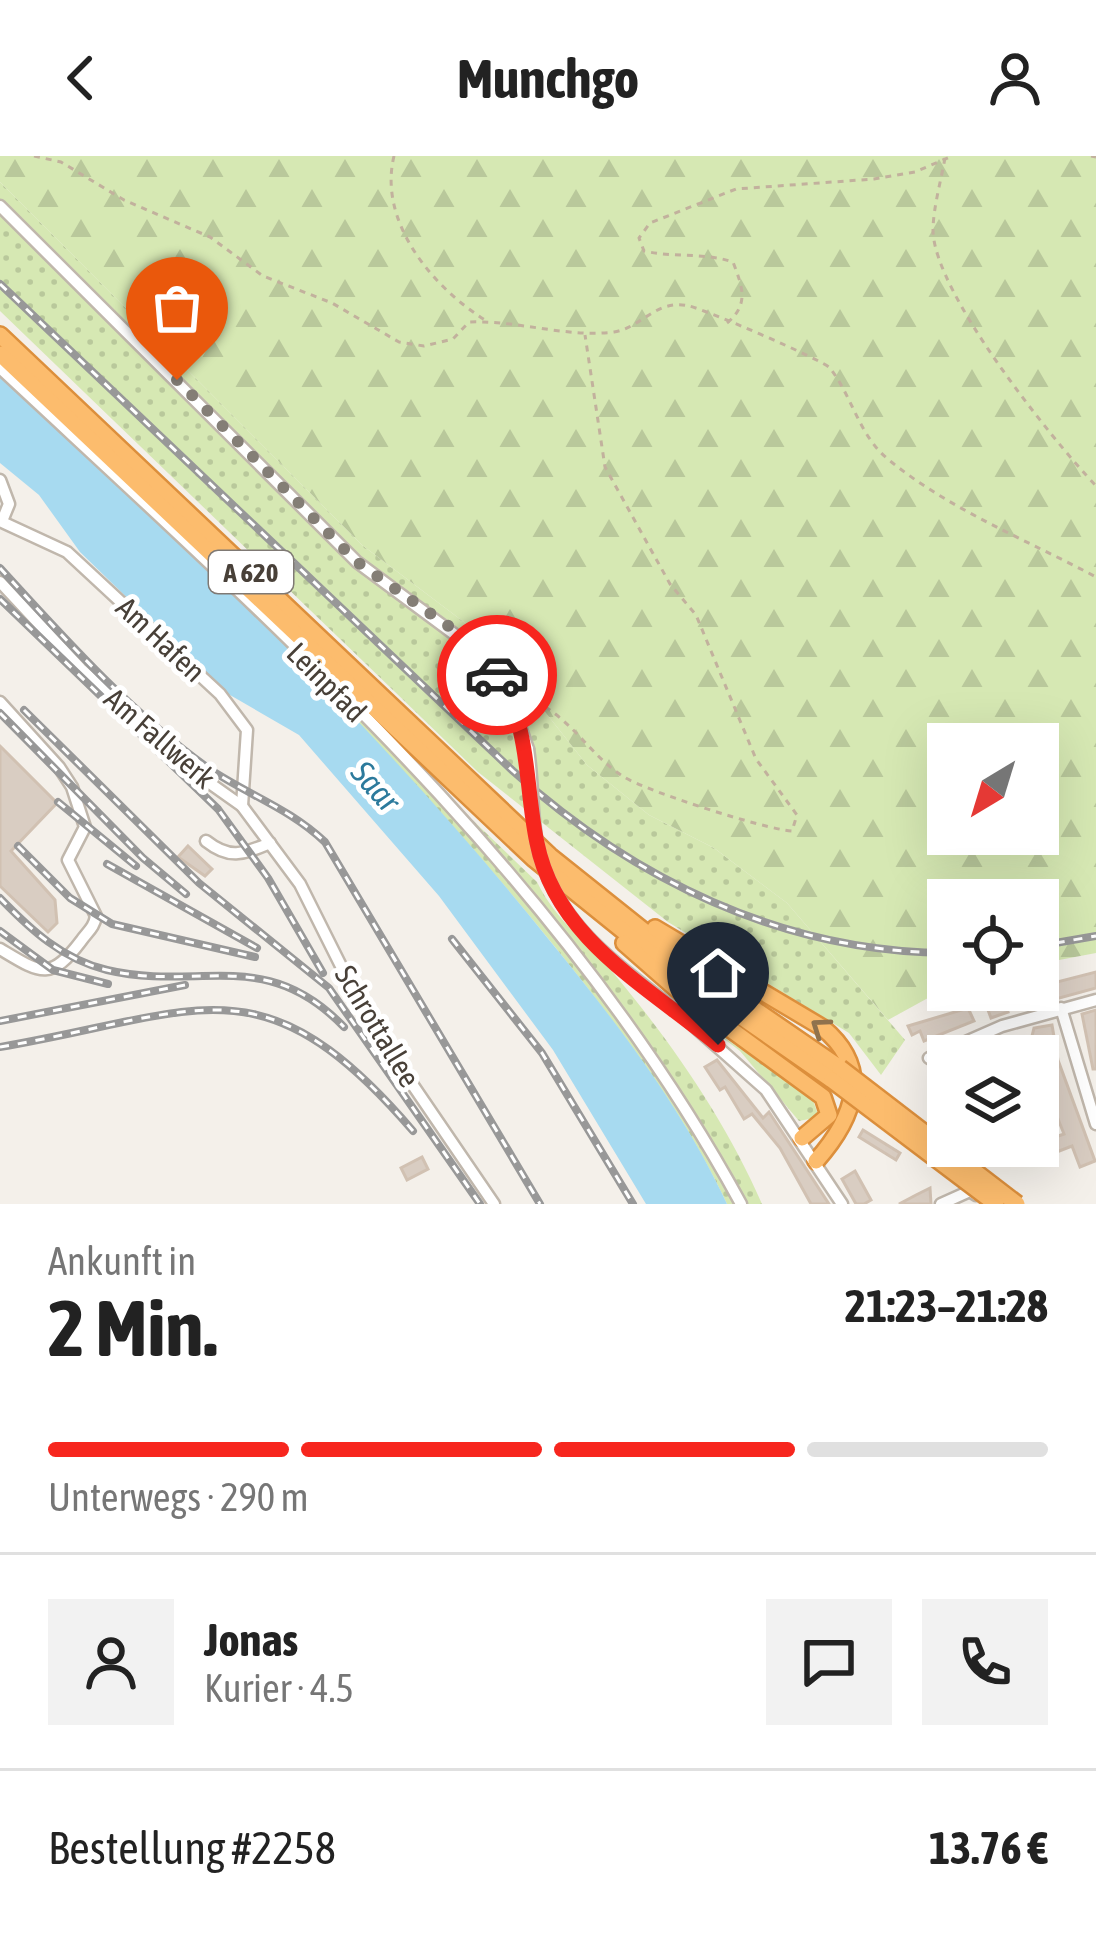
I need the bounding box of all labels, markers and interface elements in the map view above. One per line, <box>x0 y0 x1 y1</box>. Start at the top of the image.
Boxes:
icon: back <box>48 45 114 111</box>
icon: person <box>982 45 1048 111</box>
text: Munchgo <box>457 48 639 109</box>
pin <box>126 257 228 380</box>
icon: bag <box>144 275 210 341</box>
road number: A 620 <box>209 551 293 593</box>
street label: Am Hafen <box>110 590 212 688</box>
courier <box>437 615 557 735</box>
street label: Leinpfad <box>281 636 373 728</box>
icon: car <box>464 642 530 708</box>
street label: Am Fallwerk <box>98 681 222 795</box>
north arrow <box>927 723 1059 855</box>
map controls <box>927 723 1059 1167</box>
water label: Saar <box>343 752 409 820</box>
button: locate <box>927 879 1059 1011</box>
pin <box>667 922 769 1045</box>
icon: home <box>685 940 751 1006</box>
street label: Schrottallee <box>329 959 427 1093</box>
one-way arrow <box>811 1019 833 1041</box>
button: layers <box>927 1035 1059 1167</box>
text: Ankunft in <box>48 1239 196 1283</box>
text: 21:23–21:28 <box>845 1280 1048 1332</box>
text: 2 Min. <box>48 1283 217 1373</box>
text: Unterwegs · 290 m <box>48 1475 309 1519</box>
button: person <box>48 1599 174 1725</box>
button: chat <box>766 1599 892 1725</box>
button: phone <box>922 1599 1048 1725</box>
text: Jonas <box>204 1614 298 1666</box>
text: Kurier · 4.5 <box>204 1666 354 1710</box>
text: Bestellung #2258 <box>48 1822 336 1874</box>
text: 13.76 € <box>929 1822 1048 1874</box>

